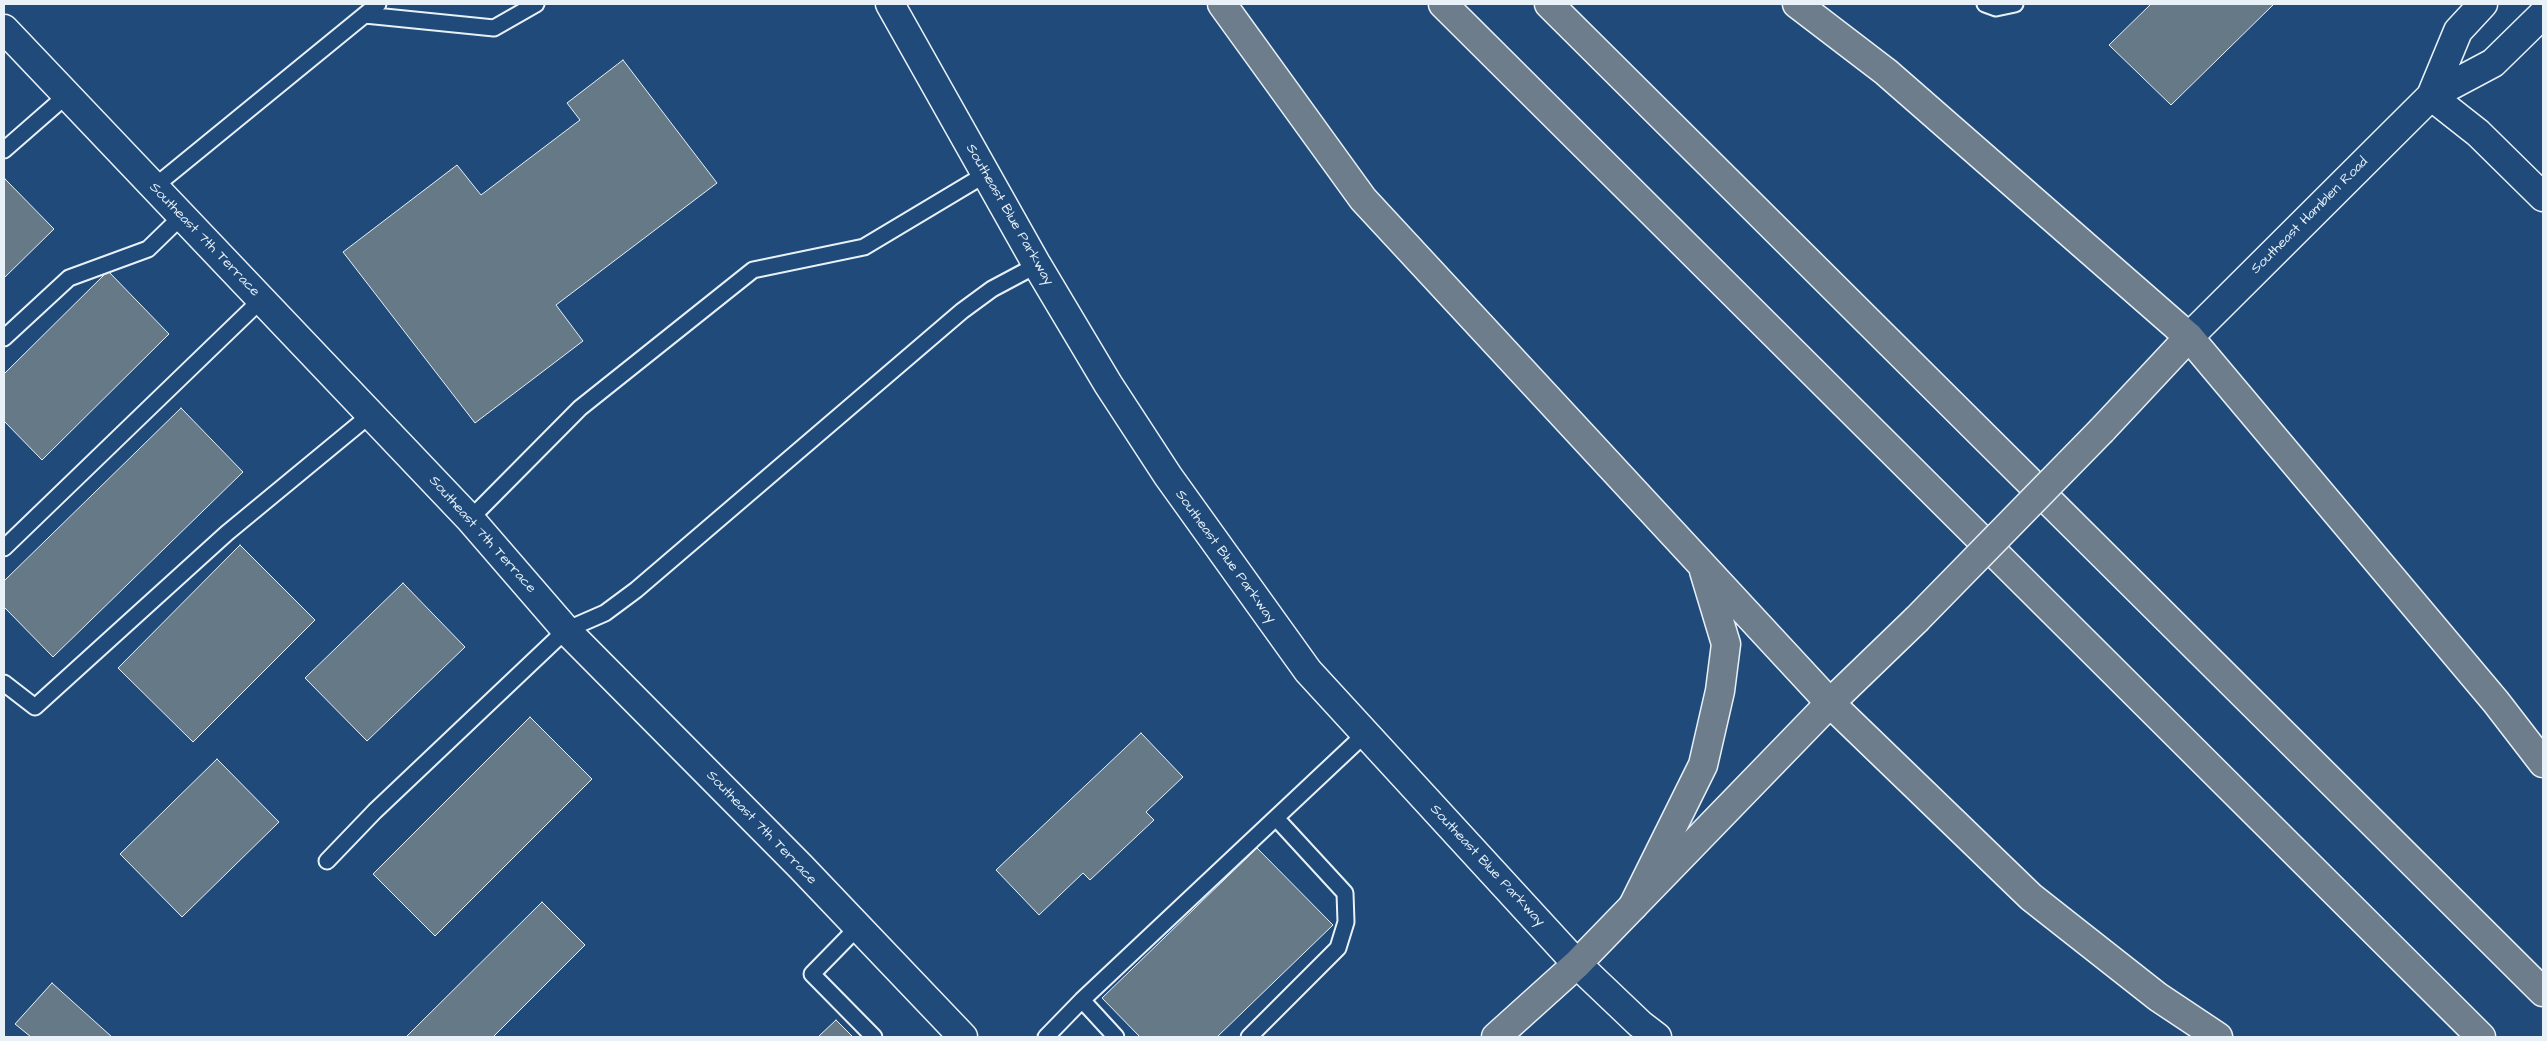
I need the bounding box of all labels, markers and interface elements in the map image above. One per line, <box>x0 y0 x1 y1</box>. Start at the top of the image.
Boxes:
street label: Southeast Blue Parkway <box>962 141 1056 289</box>
street label: Southeast Hamblen Road <box>2248 154 2372 278</box>
street label: Southeast 7th Terrace <box>145 180 263 300</box>
street label: Southeast 7th Terrace <box>425 473 539 597</box>
street label: Southeast Blue Parkway <box>1171 487 1279 627</box>
street label: Southeast 7th Terrace <box>702 768 820 888</box>
street label: Southeast Blue Parkway <box>1426 802 1548 930</box>

